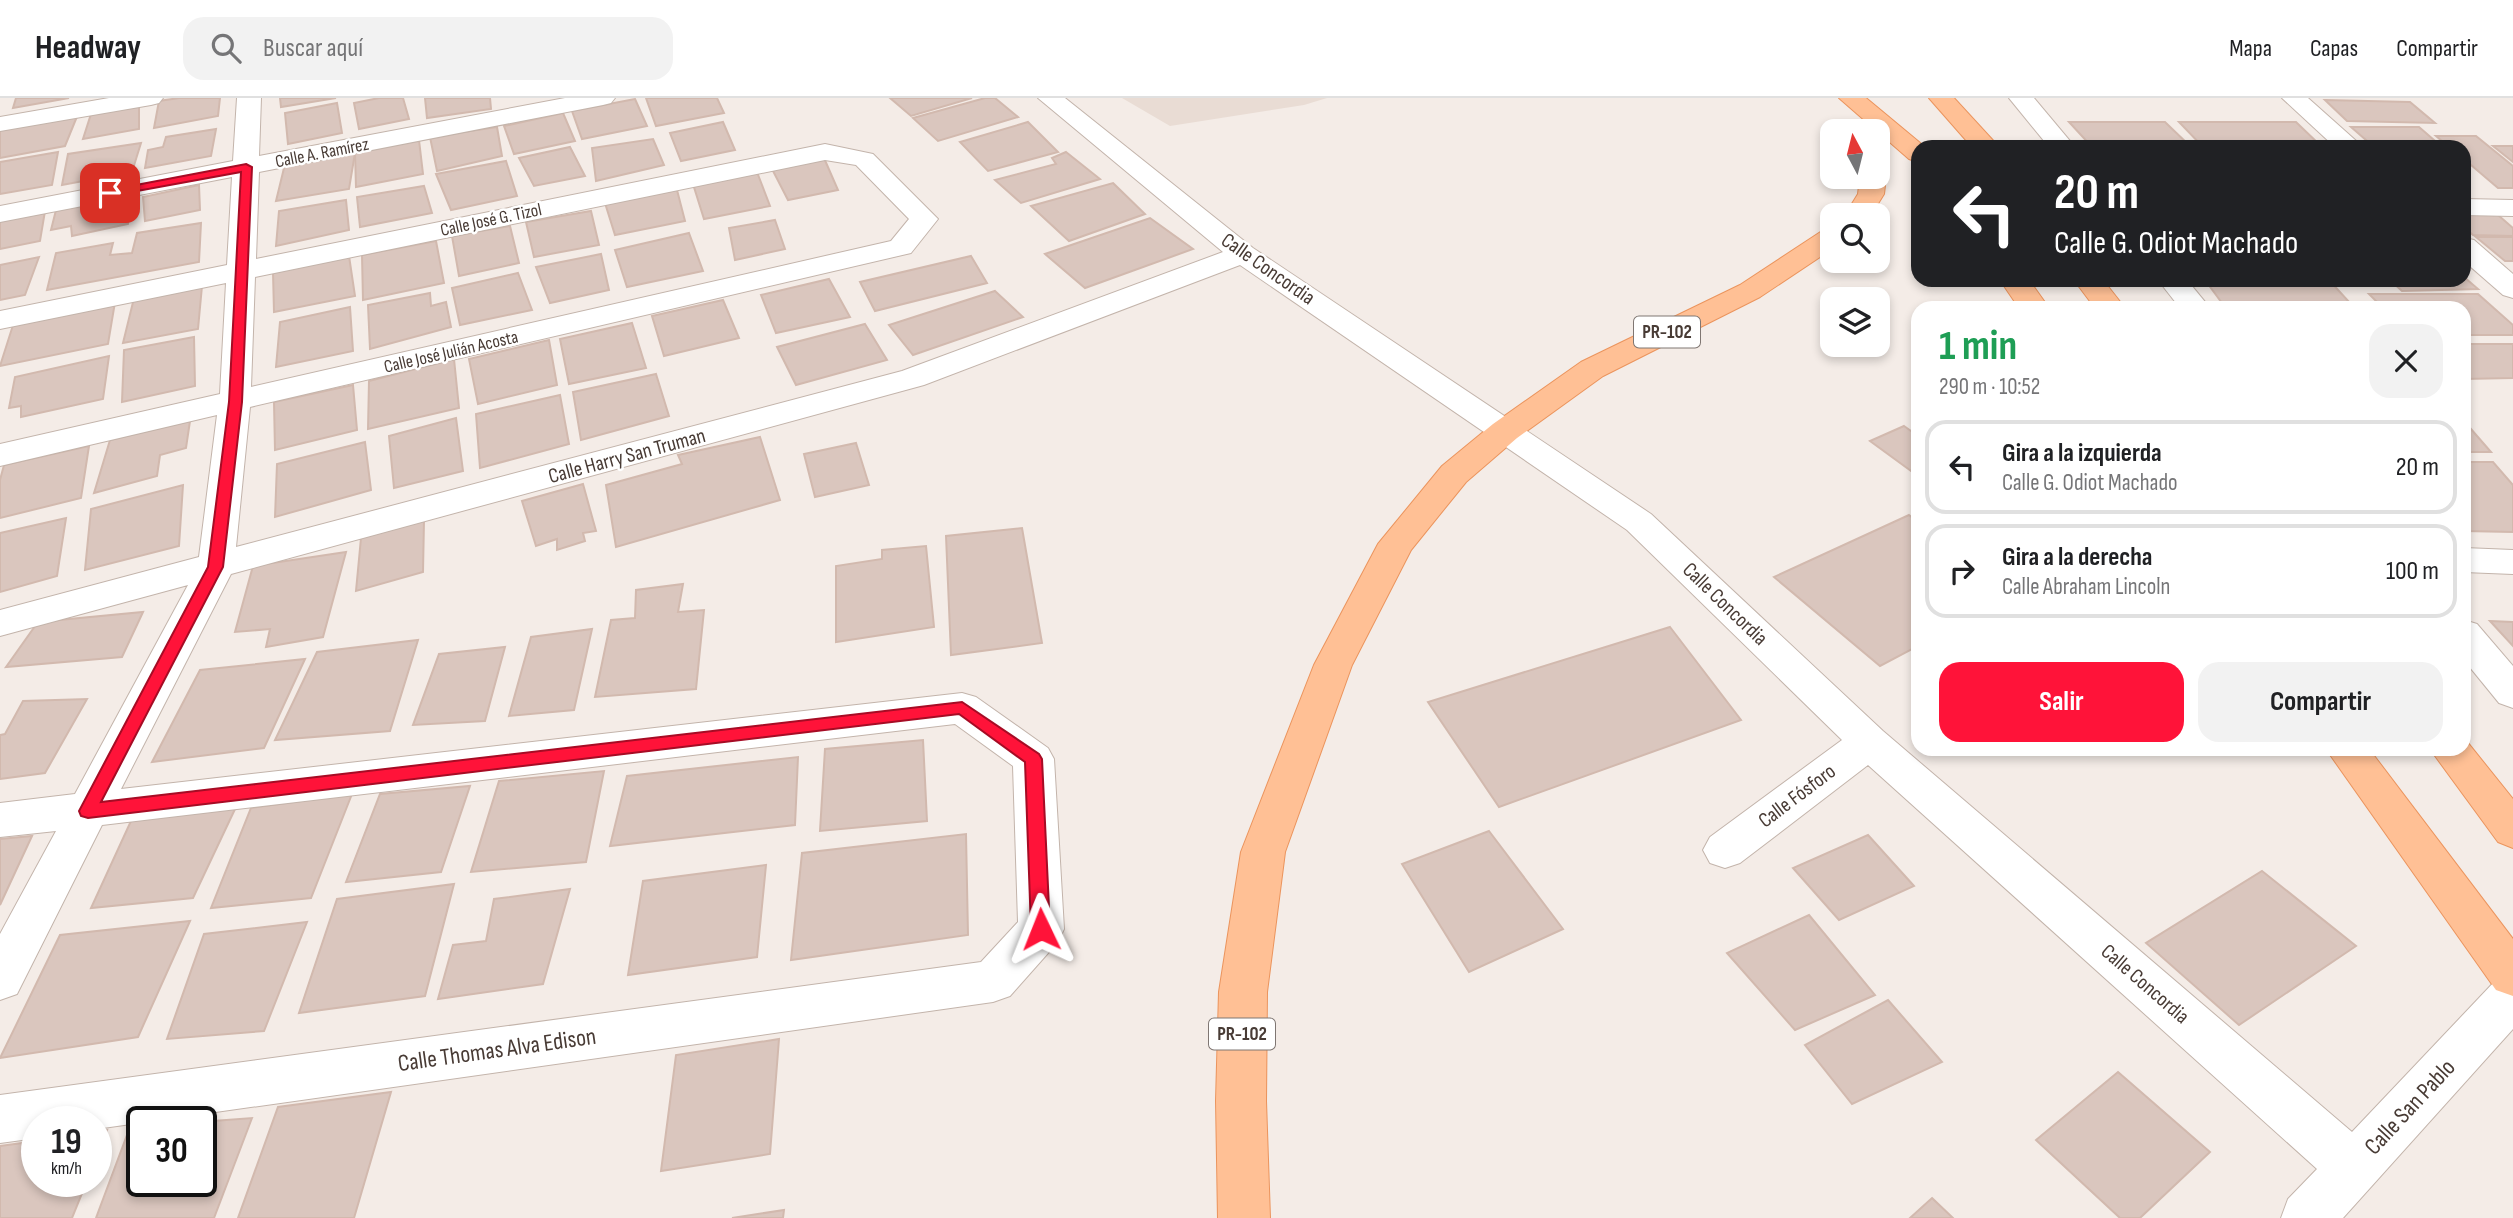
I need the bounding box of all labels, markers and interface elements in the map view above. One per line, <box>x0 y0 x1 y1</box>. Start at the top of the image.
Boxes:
search box <box>183 17 673 80</box>
text: Headway <box>35 28 141 68</box>
icon: search <box>207 29 245 67</box>
text: Buscar aquí <box>263 33 363 64</box>
text: Mapa <box>2229 34 2272 63</box>
text: Capas <box>2310 34 2358 63</box>
text: Compartir <box>2396 34 2478 63</box>
north arrow <box>1820 119 1890 189</box>
map controls <box>1820 119 1890 357</box>
street label: Calle A. Ramírez <box>273 134 371 172</box>
pin <box>80 163 140 223</box>
text: 20 m <box>2054 164 2139 223</box>
icon: left <box>1939 168 2030 259</box>
icon: arrive <box>91 174 129 212</box>
street label: Calle José G. Tizol <box>439 199 543 241</box>
button: search <box>1820 203 1890 273</box>
text: Calle G. Odiot Machado <box>2054 224 2298 263</box>
street label: Calle Concordia <box>1216 228 1320 310</box>
button: layers <box>1820 287 1890 357</box>
road number: PR-102 <box>1634 316 1700 348</box>
text: 1 min <box>1939 321 2017 372</box>
button: close <box>2369 324 2443 398</box>
street label: Calle José Julián Acosta <box>382 326 520 378</box>
text: 290 m · 10:52 <box>1939 373 2040 401</box>
street label: Calle Harry San Truman <box>546 423 708 489</box>
text: Gira a la izquierda <box>2002 438 2162 469</box>
icon: left <box>1943 448 1981 486</box>
text: 20 m <box>2396 452 2439 483</box>
text: Calle G. Odiot Machado <box>2002 469 2178 497</box>
text: Gira a la derecha <box>2002 542 2152 573</box>
icon: right <box>1943 552 1981 590</box>
text: 100 m <box>2386 556 2439 587</box>
street label: Calle Concordia <box>1677 557 1773 651</box>
text: Calle Abraham Lincoln <box>2002 573 2170 601</box>
button: Salir <box>1939 662 2184 742</box>
button: Compartir <box>2198 662 2443 742</box>
street label: Calle Fósforo <box>1753 759 1841 833</box>
position arrow <box>1004 892 1078 966</box>
street label: Calle Concordia <box>2096 939 2194 1029</box>
road number: PR-102 <box>1209 1018 1275 1050</box>
street label: Calle Thomas Alva Edison <box>396 1022 598 1078</box>
street label: Calle San Pablo <box>2359 1053 2461 1161</box>
speed limit sign: 30 <box>126 1106 217 1197</box>
text: 19 <box>51 1121 82 1164</box>
text: km/h <box>51 1158 82 1179</box>

